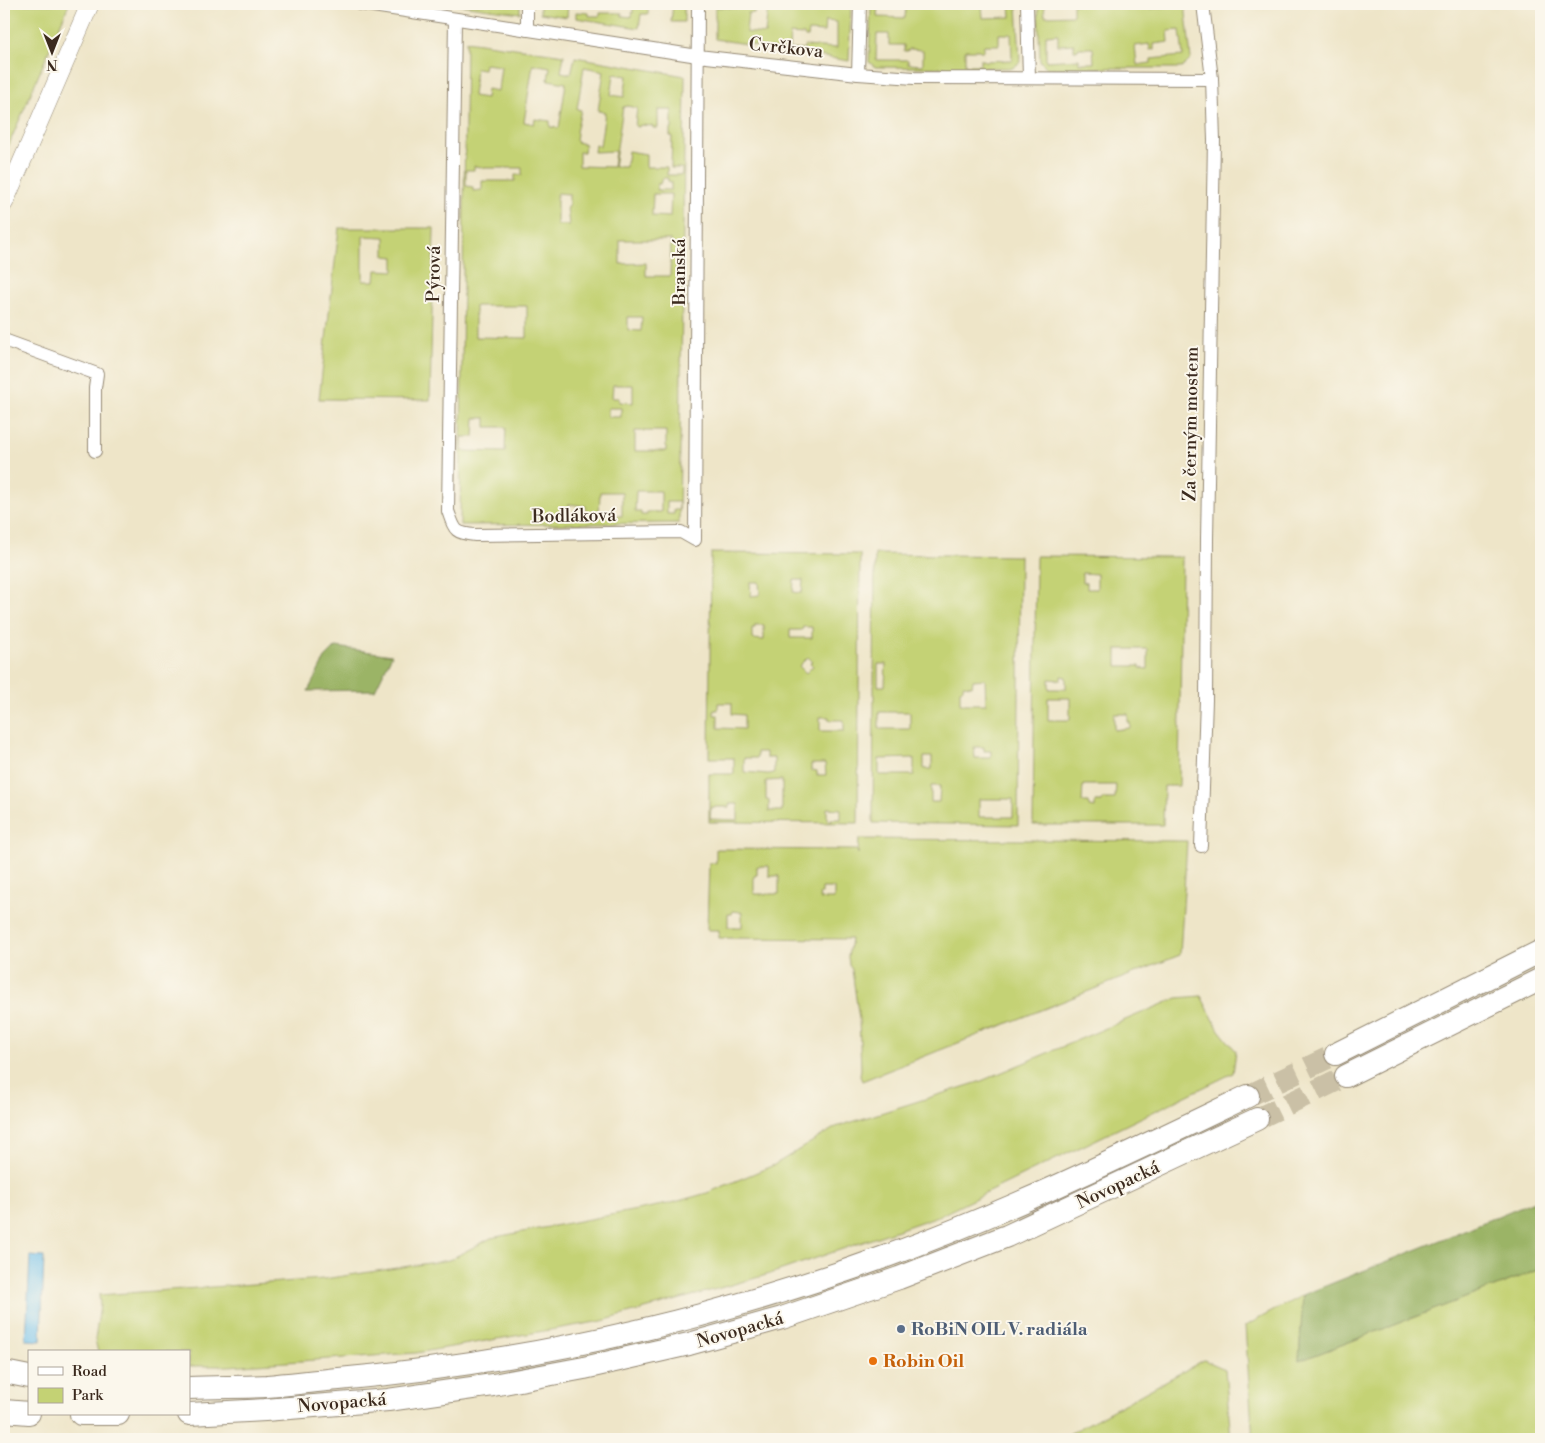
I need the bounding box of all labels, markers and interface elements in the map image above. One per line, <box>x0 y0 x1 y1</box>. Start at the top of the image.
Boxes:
north arrow <box>28 28 78 78</box>
street label: Cvrčkova <box>748 33 825 63</box>
text: N <box>46 55 58 73</box>
street label: Branská <box>668 238 691 307</box>
street label: Pýrová <box>422 245 446 303</box>
street label: Za černým mostem <box>1178 346 1204 501</box>
street label: Bodláková <box>531 504 617 528</box>
street label: Novopacká <box>1073 1155 1164 1214</box>
street label: Novopacká <box>694 1306 787 1353</box>
place label: RoBiN OIL V. radiála <box>911 1318 1088 1341</box>
marker: RoBiN OIL V. radiála <box>895 1323 907 1335</box>
legend <box>28 1350 190 1416</box>
place label: Robin Oil <box>883 1350 964 1373</box>
marker: Robin Oil <box>867 1355 879 1367</box>
text: Road <box>72 1362 107 1381</box>
text: Park <box>72 1386 104 1405</box>
street label: Novopacká <box>297 1388 388 1418</box>

